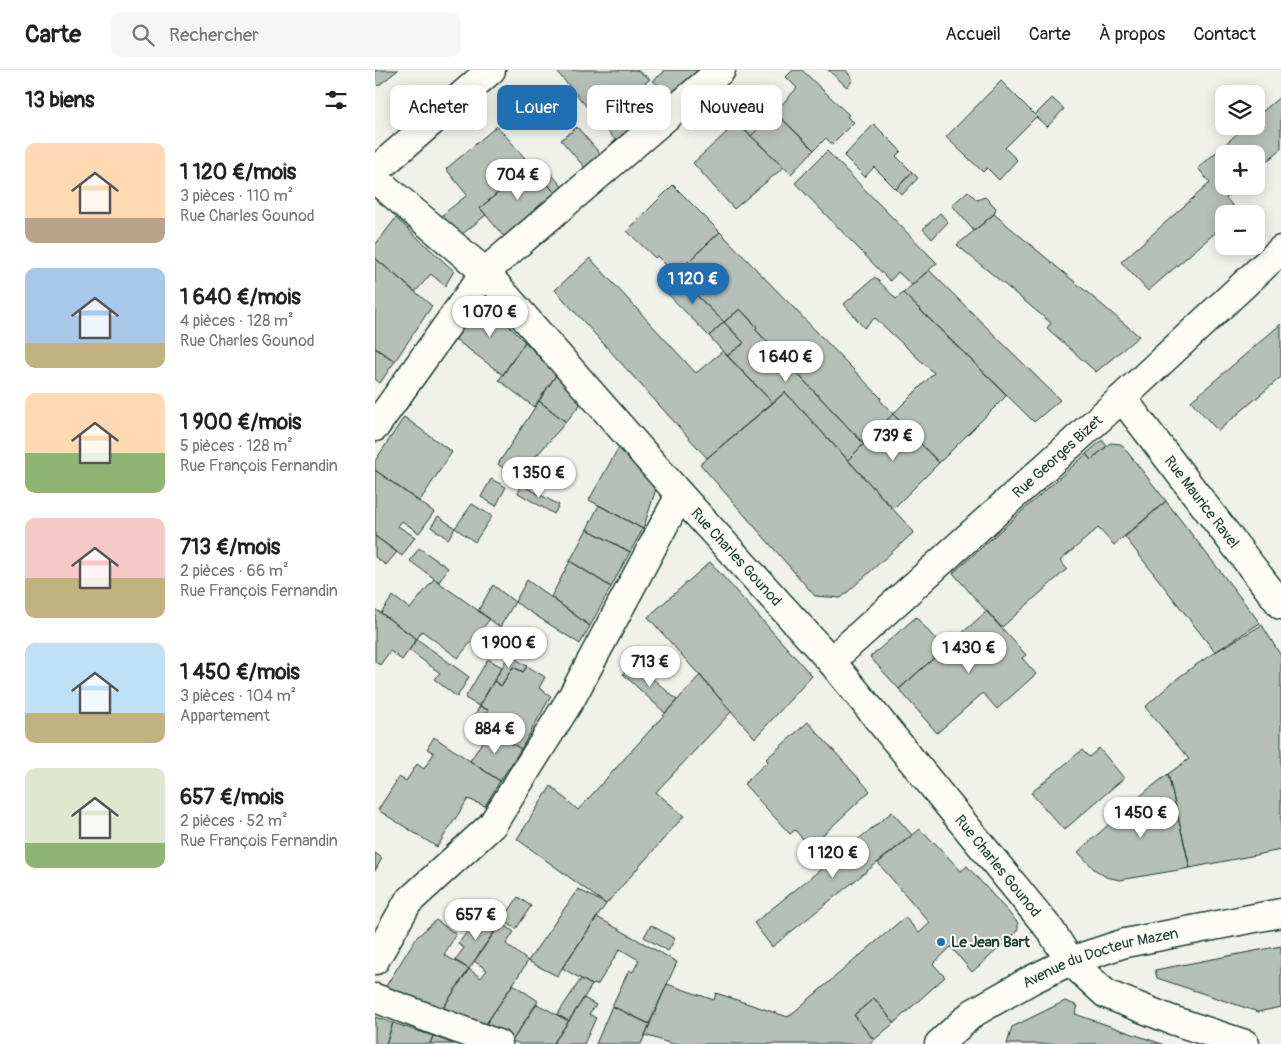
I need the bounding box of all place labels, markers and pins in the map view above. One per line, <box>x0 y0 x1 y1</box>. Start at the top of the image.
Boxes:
pin: 704 € <box>483 158 553 201</box>
pin: 1 120 € <box>647 262 739 305</box>
pin: 1 070 € <box>444 296 536 338</box>
pin: 1 640 € <box>740 340 832 383</box>
pin: 739 € <box>858 420 928 462</box>
pin: 1 350 € <box>493 456 585 499</box>
pin: 1 900 € <box>463 626 555 669</box>
pin: 1 430 € <box>923 632 1015 674</box>
pin: 713 € <box>615 646 685 688</box>
pin: 884 € <box>460 712 530 755</box>
pin: 1 450 € <box>1095 796 1187 839</box>
pin: 1 120 € <box>787 836 879 879</box>
pin: 657 € <box>441 898 511 941</box>
place label: Le Jean Bart <box>951 933 1031 952</box>
marker: Le Jean Bart <box>935 936 947 948</box>

